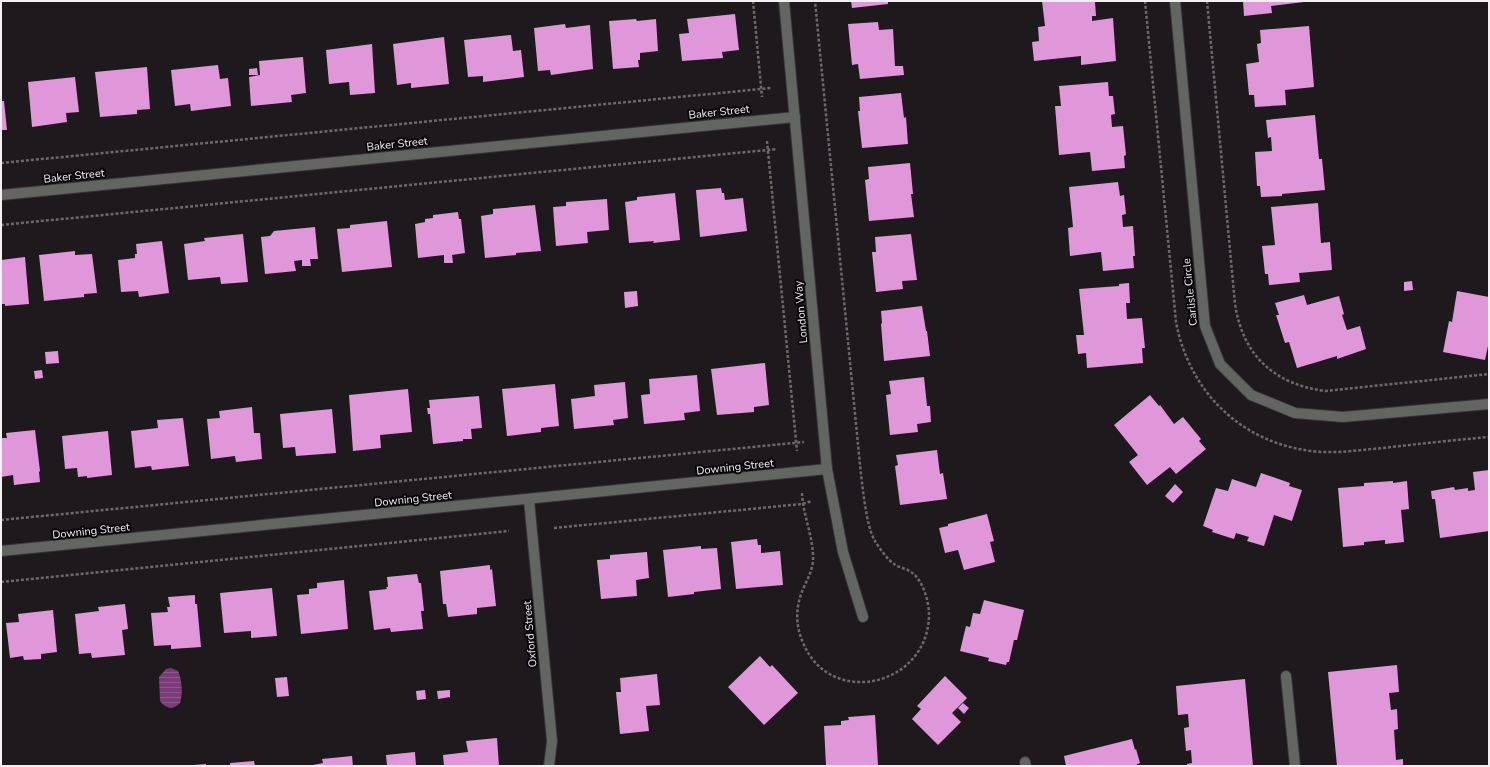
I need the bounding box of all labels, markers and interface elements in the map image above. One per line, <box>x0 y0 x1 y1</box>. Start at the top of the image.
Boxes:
street label: Baker Street <box>688 101 750 123</box>
street label: Baker Street <box>366 133 428 155</box>
street label: Baker Street <box>43 165 105 187</box>
street label: Carlisle Circle <box>1179 257 1201 327</box>
street label: London Way <box>791 280 811 344</box>
street label: Downing Street <box>696 455 775 479</box>
street label: Downing Street <box>374 487 453 511</box>
street label: Downing Street <box>52 519 131 543</box>
street label: Oxford Street <box>520 600 540 668</box>

